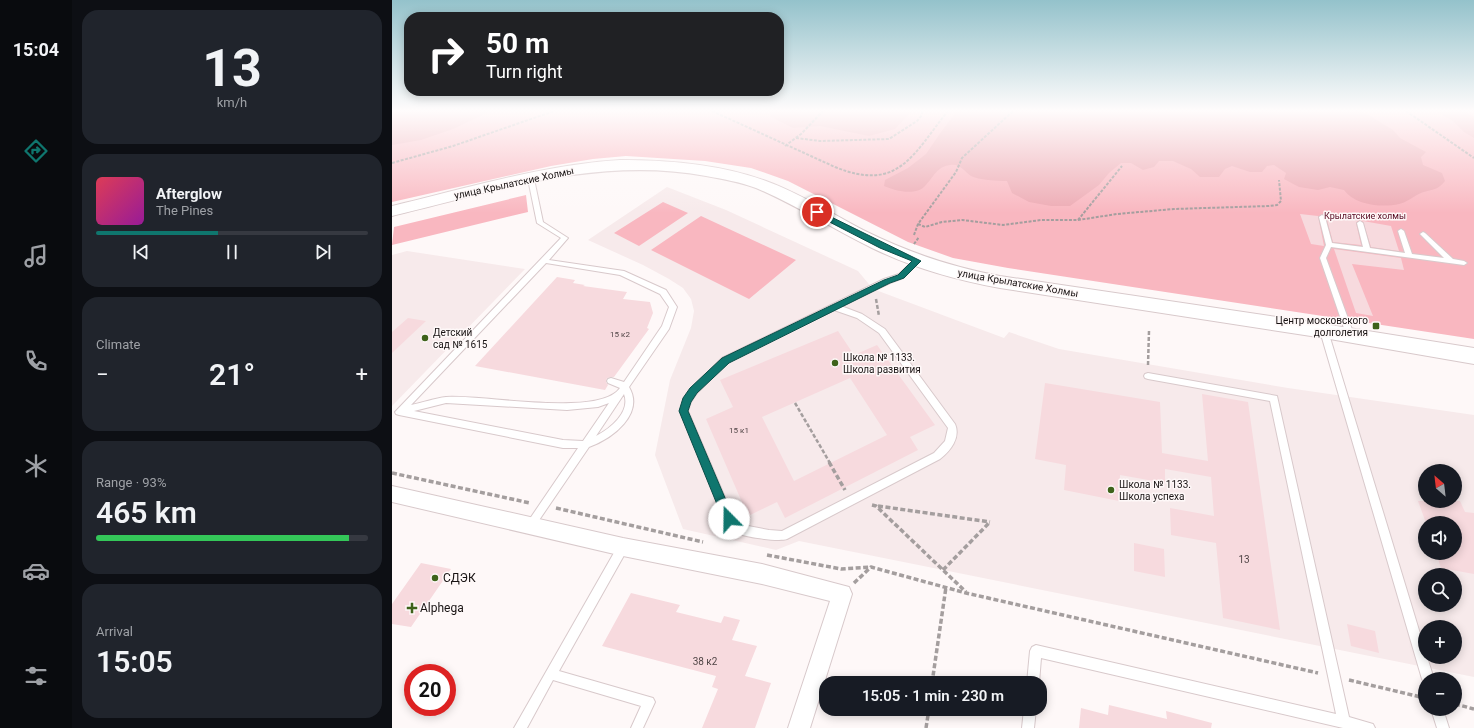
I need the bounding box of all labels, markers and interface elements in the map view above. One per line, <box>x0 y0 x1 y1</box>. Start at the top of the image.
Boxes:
text: 50 m <box>486 27 549 60</box>
icon: right <box>420 28 472 80</box>
text: 13 <box>202 38 262 99</box>
text: 15:04 <box>13 39 59 60</box>
text: Turn right <box>486 61 563 82</box>
text: km/h <box>217 95 247 110</box>
icon: directions <box>22 137 50 165</box>
street label: улица Крылатские Холмы <box>453 165 575 201</box>
text: Afterglow <box>156 185 222 203</box>
pin <box>800 195 834 229</box>
icon: arrive <box>806 201 828 223</box>
text: The Pines <box>156 203 213 218</box>
park label: Крылатские холмы <box>1324 211 1406 221</box>
icon: previous <box>130 241 152 263</box>
icon: pause <box>221 241 243 263</box>
icon: next <box>312 241 334 263</box>
icon: music <box>22 242 50 270</box>
street label: улица Крылатские Холмы <box>957 267 1079 299</box>
place label: Центр московского долголетия <box>1276 315 1368 338</box>
marker: Центр московского долголетия <box>1371 321 1381 331</box>
place label: Детский сад № 1615 <box>433 327 488 350</box>
house number: 15 к2 <box>610 330 630 339</box>
marker: Детский сад № 1615 <box>420 333 430 343</box>
text: Climate <box>96 337 140 352</box>
icon: phone <box>22 347 50 375</box>
place label: Школа № 1133. Школа развития <box>843 352 921 375</box>
text: 21° <box>209 357 255 392</box>
marker: Школа № 1133. Школа развития <box>830 358 840 368</box>
text: − <box>96 362 109 387</box>
text: + <box>356 362 368 387</box>
house number: 15 к1 <box>729 426 749 435</box>
icon: climate <box>22 452 50 480</box>
north arrow <box>1418 464 1462 508</box>
map controls <box>1418 464 1462 716</box>
text: Range · 93% <box>96 475 166 490</box>
place label: Школа № 1133. Школа успеха <box>1119 479 1191 502</box>
marker: Школа № 1133. Школа успеха <box>1106 485 1116 495</box>
text: 465 km <box>96 495 197 530</box>
position arrow <box>708 498 750 540</box>
button: sound <box>1418 516 1462 560</box>
house number: 13 <box>1238 554 1250 565</box>
icon: car <box>22 557 50 585</box>
button: search <box>1418 568 1462 612</box>
place label: СДЭК <box>443 571 476 585</box>
marker: СДЭК <box>430 573 440 583</box>
place label: Alphega <box>420 601 464 615</box>
marker: Alphega <box>407 603 417 613</box>
button: + <box>1418 620 1462 664</box>
text: Arrival <box>96 624 133 639</box>
text: 15:05 <box>96 644 173 679</box>
house number: 38 к2 <box>693 656 718 667</box>
icon: filters <box>22 662 50 690</box>
speed limit sign: 20 <box>404 664 456 716</box>
button: − <box>1418 672 1462 716</box>
text: 15:05 · 1 min · 230 m <box>862 687 1004 705</box>

